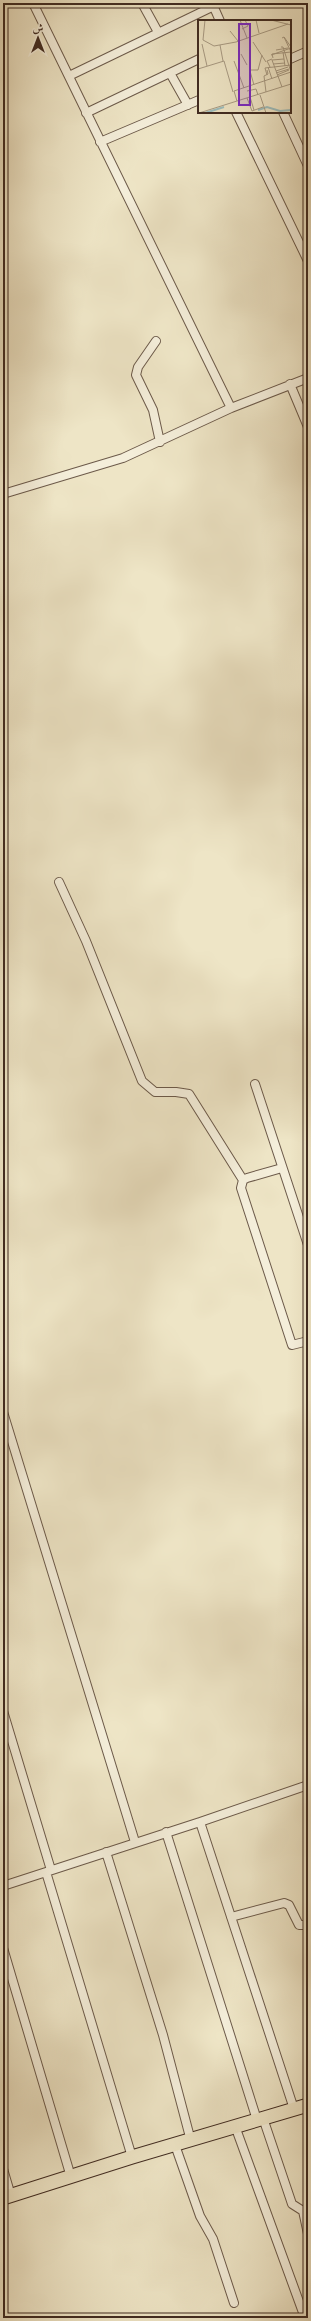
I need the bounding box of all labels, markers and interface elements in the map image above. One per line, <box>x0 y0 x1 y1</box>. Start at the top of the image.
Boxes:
north arrow <box>18 18 58 58</box>
inset map <box>198 20 291 113</box>
text: ش <box>33 21 44 36</box>

